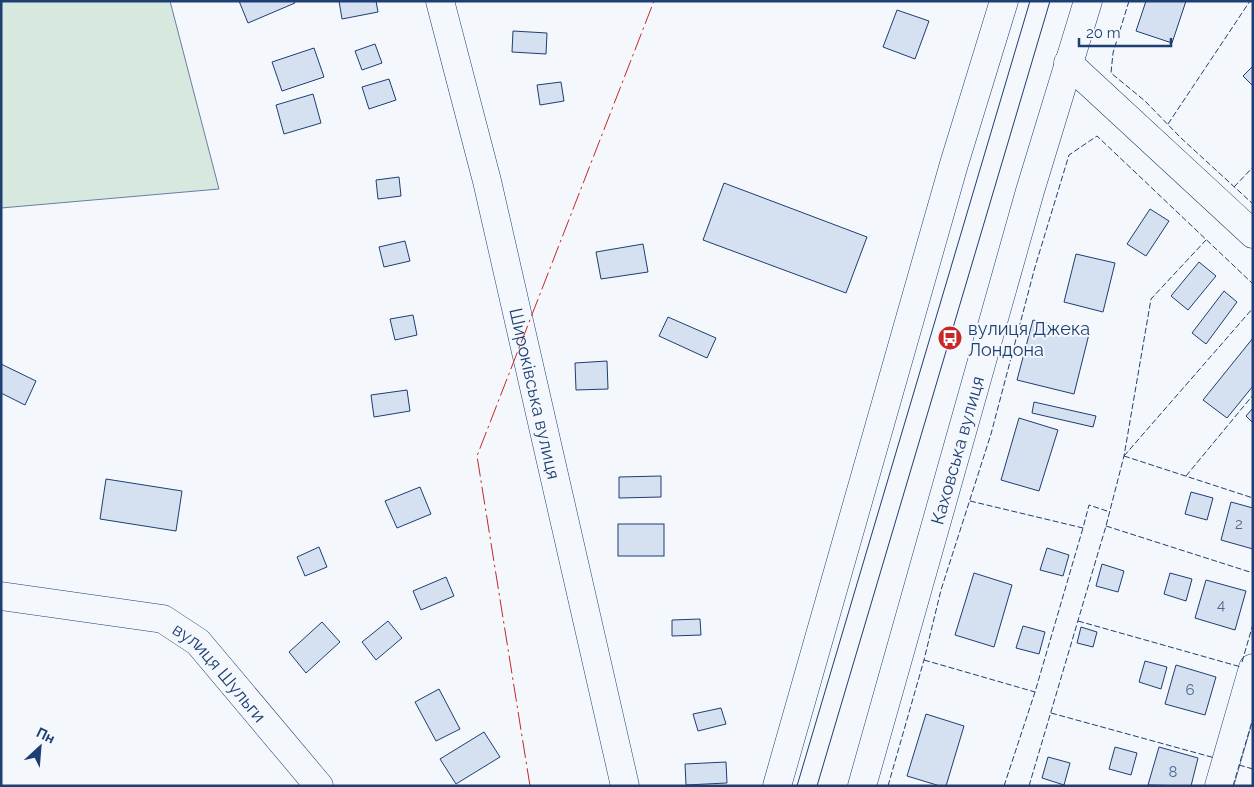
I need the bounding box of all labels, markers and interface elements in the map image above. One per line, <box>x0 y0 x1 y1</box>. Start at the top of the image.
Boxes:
scale bar <box>1079 15 1172 47</box>
text: 20 m <box>1086 24 1121 42</box>
street label: Широківська вулиця <box>506 306 565 481</box>
place label: вулиця Джека Лондона <box>968 318 1090 360</box>
bus stop icon: вулиця Джека Лондона <box>937 325 963 351</box>
street label: Каховська вулиця <box>926 374 988 527</box>
house number: 2 <box>1235 515 1243 533</box>
house number: 4 <box>1217 596 1225 614</box>
street label: вулиця Шульги <box>169 618 271 726</box>
house number: 6 <box>1185 681 1195 699</box>
north arrow <box>15 722 65 772</box>
text: Пн <box>34 724 58 747</box>
house number: 8 <box>1169 763 1178 781</box>

